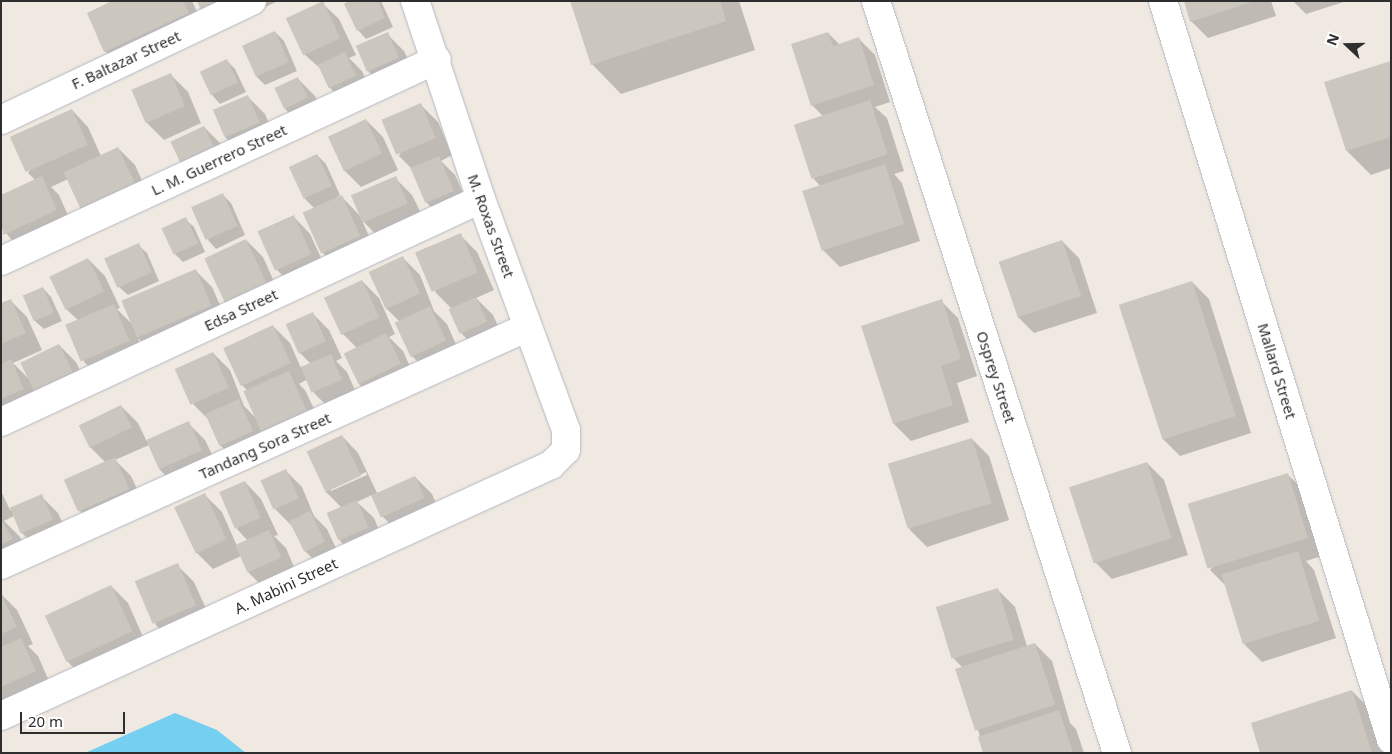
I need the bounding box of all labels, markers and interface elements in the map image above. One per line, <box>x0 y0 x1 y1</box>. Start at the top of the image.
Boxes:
north arrow <box>1322 20 1372 70</box>
street label: F. Baltazar Street <box>69 27 183 93</box>
text: N <box>1322 31 1343 48</box>
street label: L. M. Guerrero Street <box>148 121 290 199</box>
street label: M. Roxas Street <box>464 172 518 280</box>
street label: Edsa Street <box>201 285 281 335</box>
street label: Mallard Street <box>1254 321 1300 421</box>
street label: Osprey Street <box>973 329 1019 425</box>
street label: Tandang Sora Street <box>196 409 334 483</box>
street label: A. Mabini Street <box>232 554 340 618</box>
scale bar <box>22 702 128 734</box>
text: 20 m <box>28 711 63 731</box>

